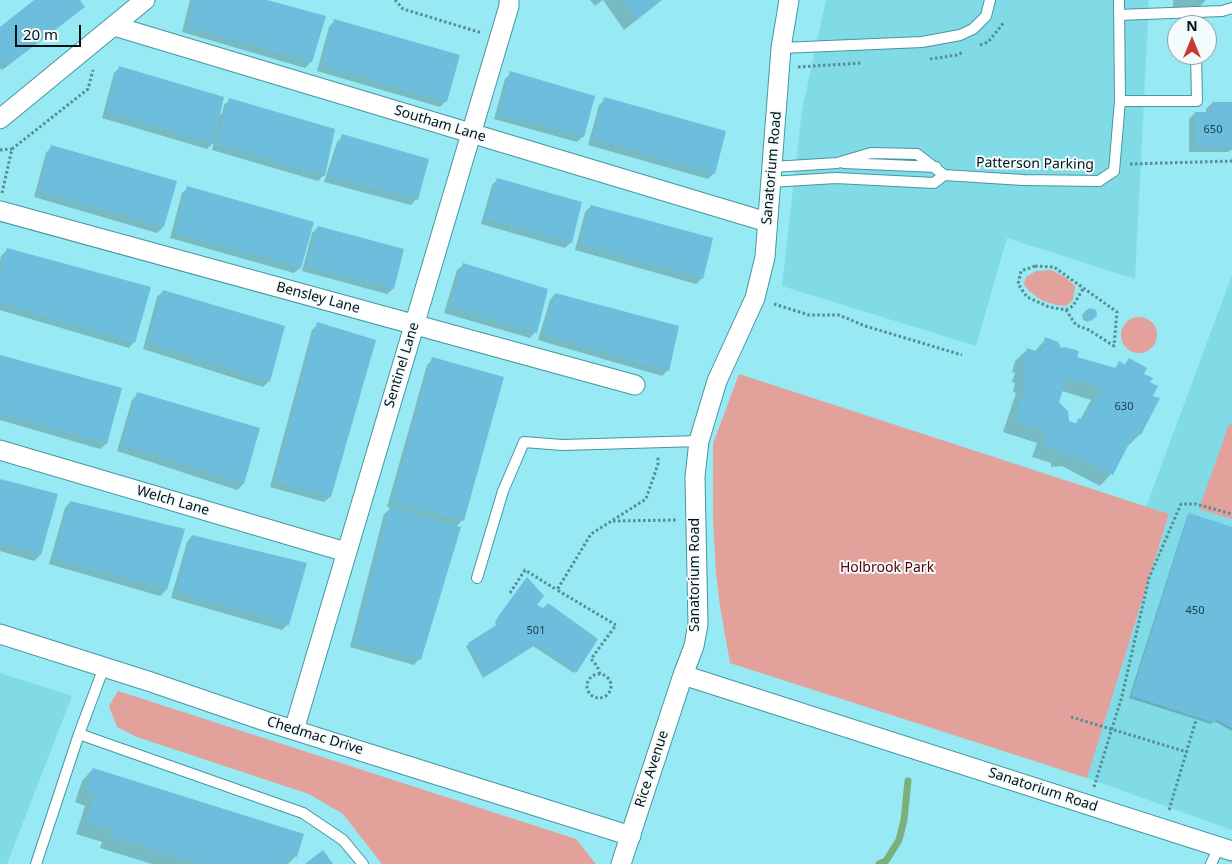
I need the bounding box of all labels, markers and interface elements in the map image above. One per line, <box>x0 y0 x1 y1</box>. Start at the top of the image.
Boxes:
scale bar <box>18 15 84 47</box>
north arrow <box>1167 15 1217 65</box>
text: N <box>1186 16 1198 35</box>
text: 20 m <box>23 24 58 44</box>
street label: Southam Lane <box>392 102 488 146</box>
street label: Sanatorium Road <box>759 110 785 226</box>
house number: 650 <box>1204 123 1222 137</box>
street label: Patterson Parking <box>976 155 1094 173</box>
street label: Bensley Lane <box>274 279 362 317</box>
street label: Sentinel Lane <box>381 320 423 410</box>
house number: 630 <box>1115 400 1133 414</box>
street label: Welch Lane <box>135 483 211 519</box>
street label: Sanatorium Road <box>687 518 703 632</box>
park label: Holbrook Park <box>840 560 934 576</box>
house number: 450 <box>1186 604 1204 618</box>
house number: 501 <box>527 624 545 638</box>
street label: Chedmac Drive <box>265 713 365 759</box>
street label: Rice Avenue <box>632 728 672 810</box>
street label: Sanatorium Road <box>986 764 1100 816</box>

